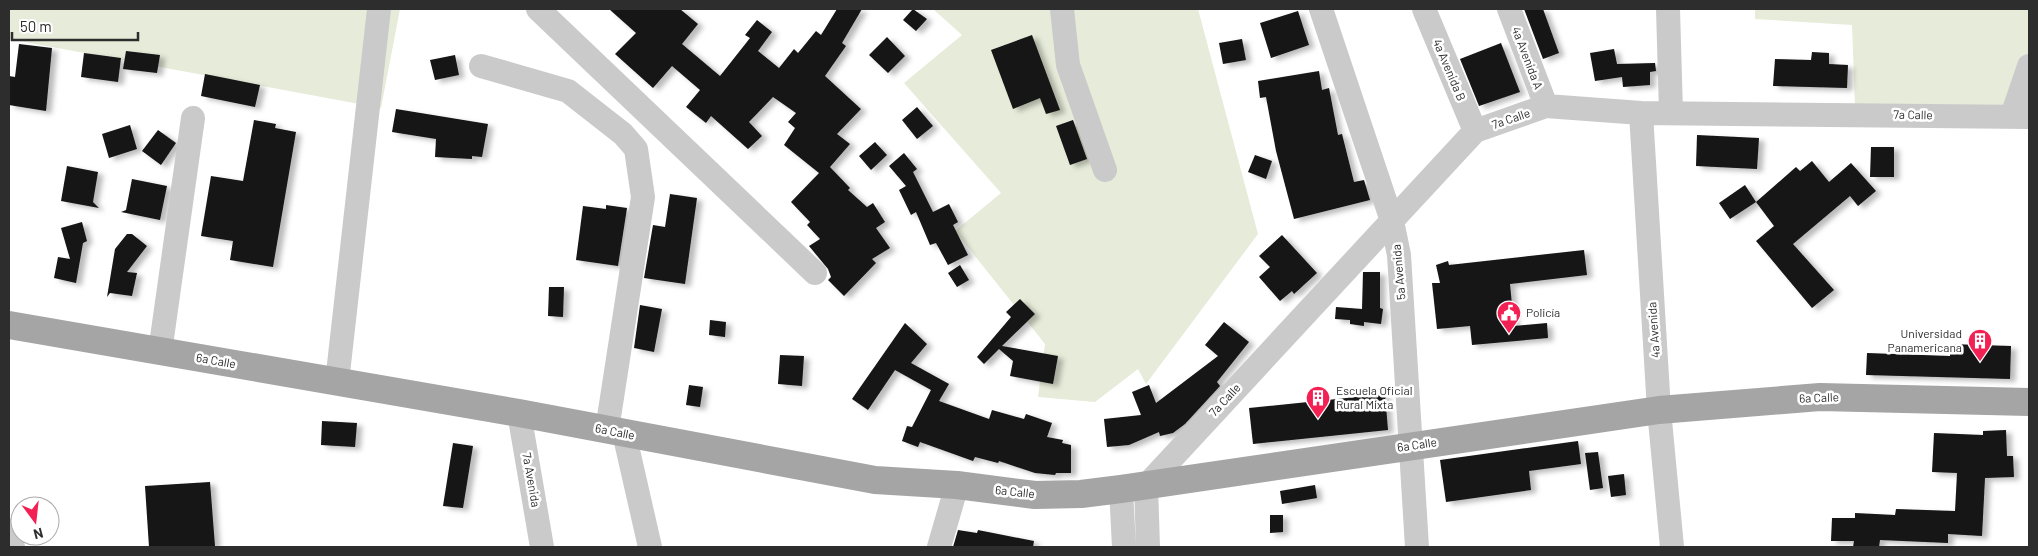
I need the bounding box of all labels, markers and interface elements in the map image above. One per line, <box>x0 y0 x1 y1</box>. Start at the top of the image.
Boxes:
scale bar <box>12 10 139 42</box>
text: 50 m <box>20 17 52 35</box>
street label: 4a Avenida A <box>1510 24 1546 91</box>
street label: 4a Avenida B <box>1431 36 1469 103</box>
street label: 7a Calle <box>1490 105 1532 131</box>
street label: 7a Calle <box>1893 107 1933 121</box>
street label: 5a Avenida <box>1389 244 1407 300</box>
public building icon: Policía <box>1496 300 1522 334</box>
street label: 4a Avenida <box>1644 302 1662 359</box>
place label: Policía <box>1526 305 1560 319</box>
place label: Universidad Panamericana <box>1888 326 1962 354</box>
building icon: Universidad Panamericana <box>1967 328 1993 362</box>
street label: 6a Calle <box>195 350 237 370</box>
street label: 7a Calle <box>1206 380 1243 419</box>
place label: Escuela Oficial Rural Mixta <box>1336 383 1412 411</box>
building icon: Escuela Oficial Rural Mixta <box>1305 385 1331 419</box>
street label: 6a Calle <box>1799 389 1839 405</box>
street label: 6a Calle <box>594 420 636 442</box>
street label: 6a Calle <box>1396 434 1438 454</box>
street label: 7a Avenida <box>520 451 544 508</box>
street label: 6a Calle <box>994 482 1036 500</box>
north arrow <box>10 496 60 546</box>
text: N <box>32 525 45 543</box>

